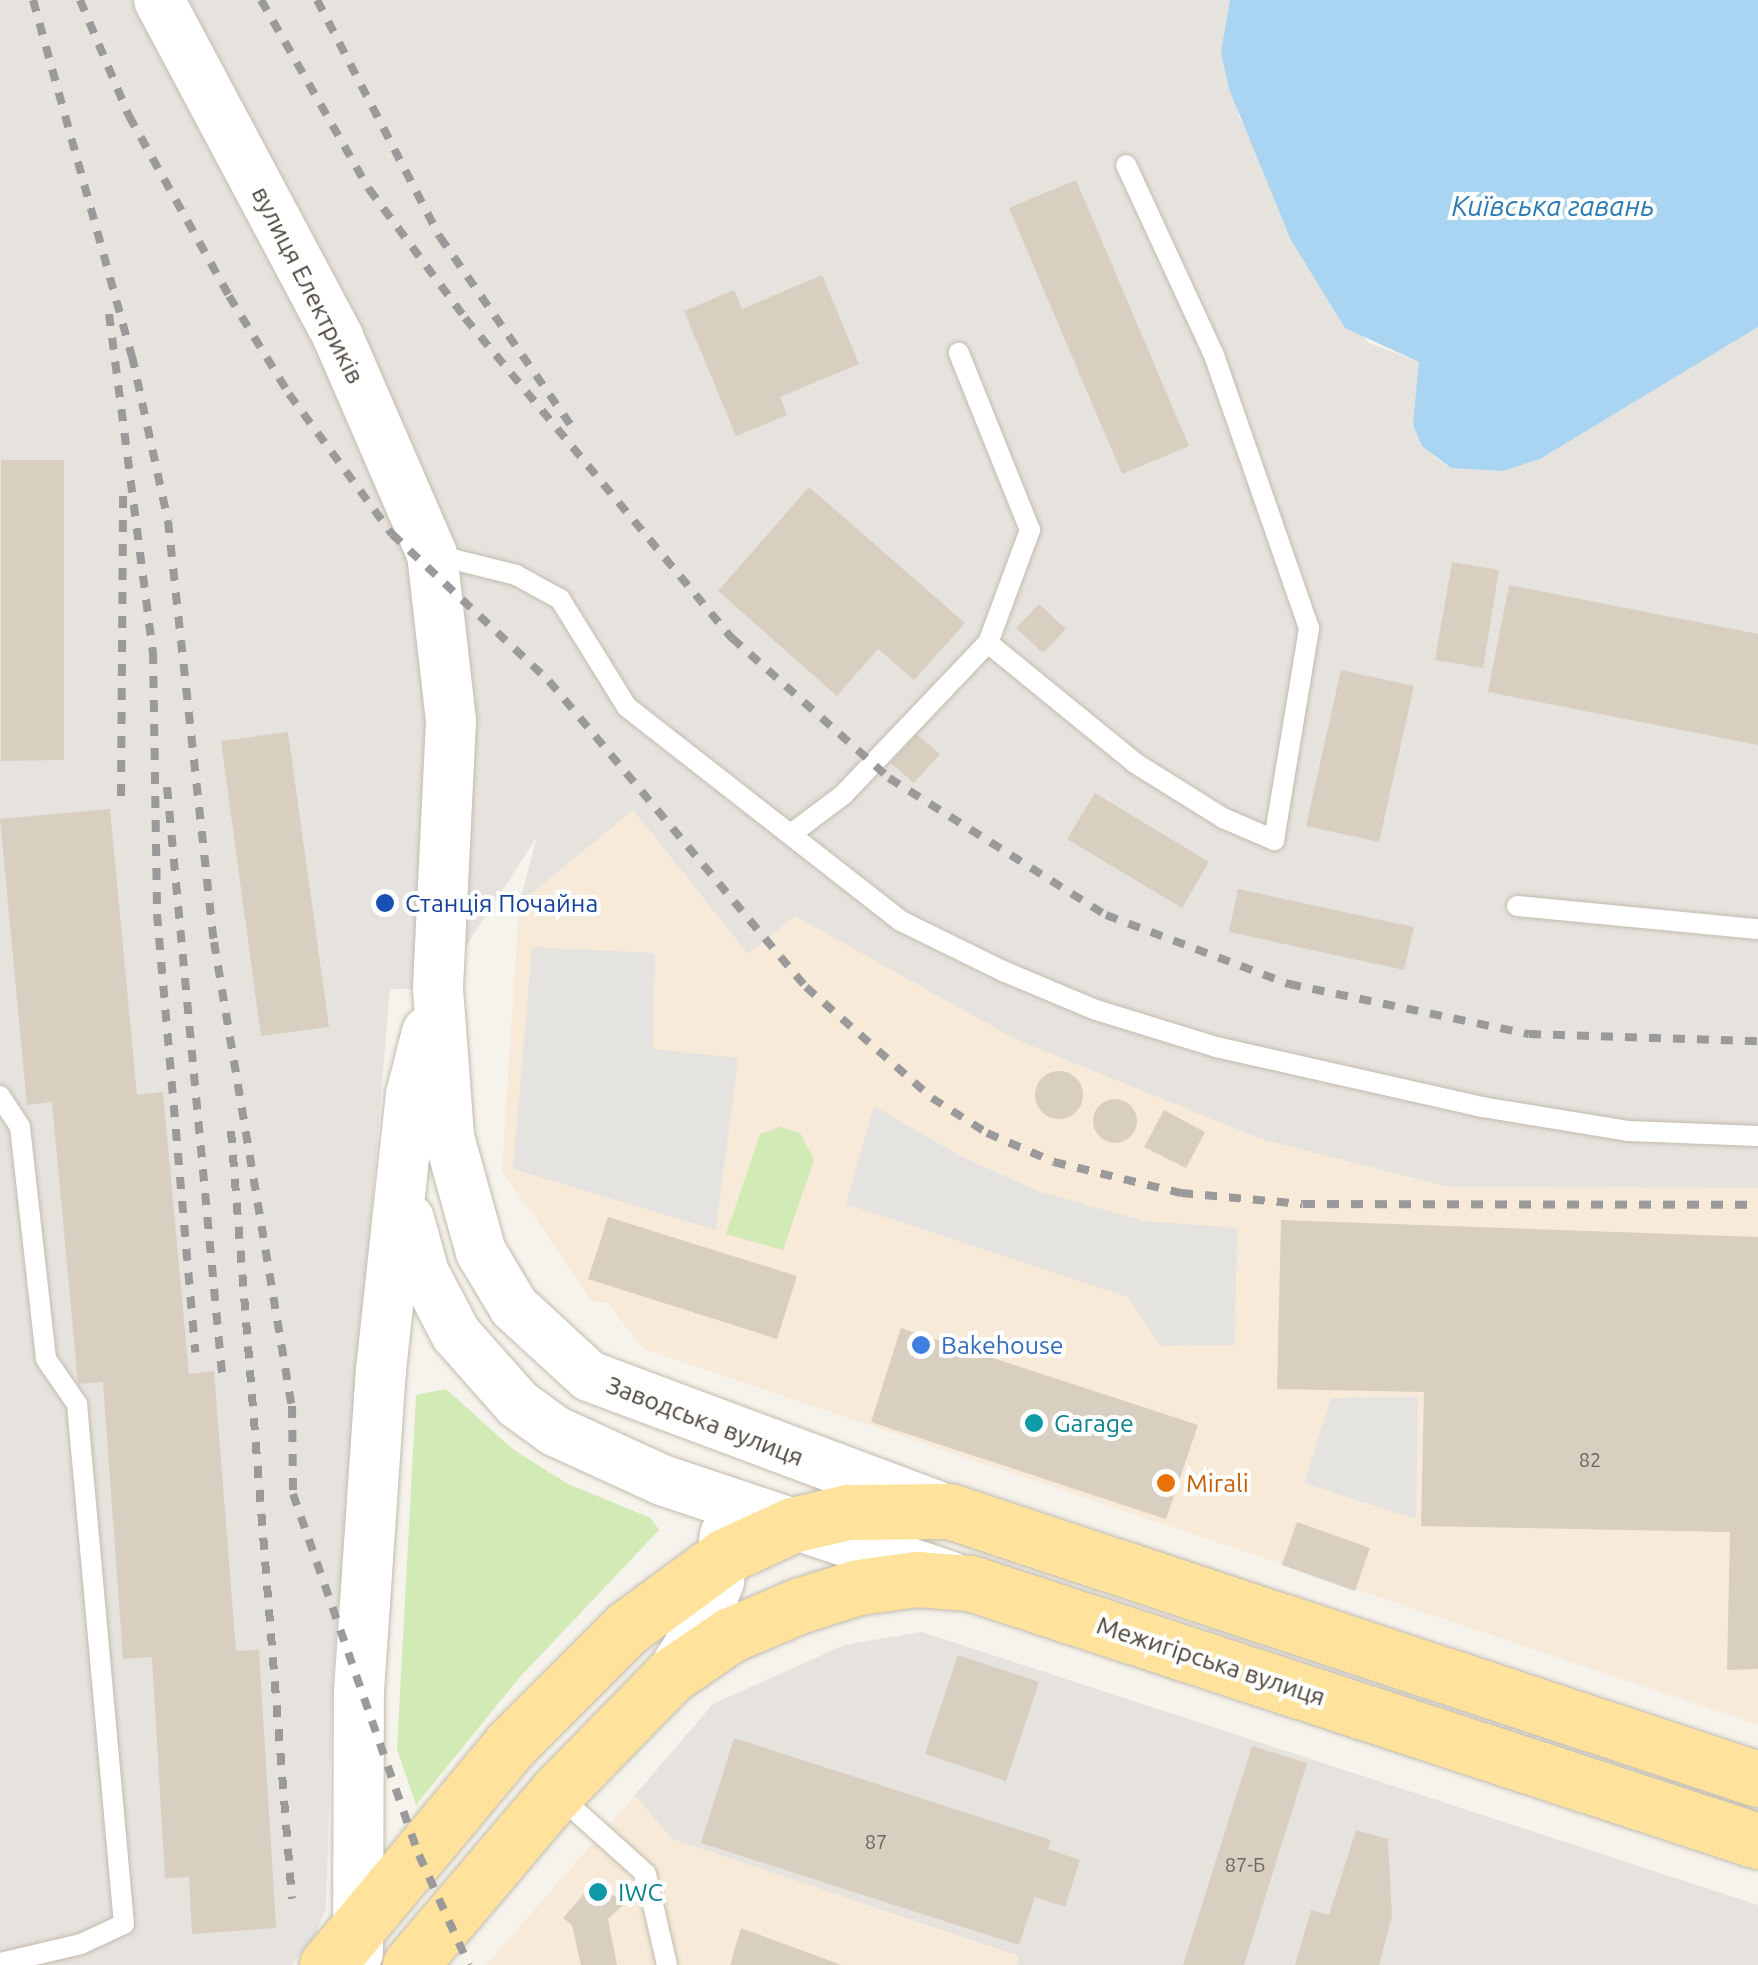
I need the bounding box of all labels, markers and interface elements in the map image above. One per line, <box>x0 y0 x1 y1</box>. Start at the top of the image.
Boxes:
street label: вулиця Електриків <box>245 181 371 389</box>
water label: Київська гавань <box>1452 189 1654 223</box>
place label: Станція Почайна <box>405 888 598 918</box>
marker: Станція Почайна <box>374 892 396 914</box>
place label: Bakehouse <box>941 1330 1064 1360</box>
marker: Bakehouse <box>910 1334 932 1356</box>
street label: Заводська вулиця <box>602 1370 808 1472</box>
place label: Garage <box>1054 1408 1134 1438</box>
marker: Garage <box>1023 1412 1045 1434</box>
house number: 82 <box>1579 1447 1601 1471</box>
place label: Mirali <box>1186 1468 1249 1498</box>
marker: Mirali <box>1155 1472 1177 1494</box>
street label: Межигірська вулиця <box>1093 1610 1329 1712</box>
house number: 87 <box>865 1829 887 1853</box>
house number: 87-Б <box>1225 1852 1265 1876</box>
place label: IWC <box>618 1877 663 1907</box>
marker: IWC <box>587 1881 609 1903</box>

